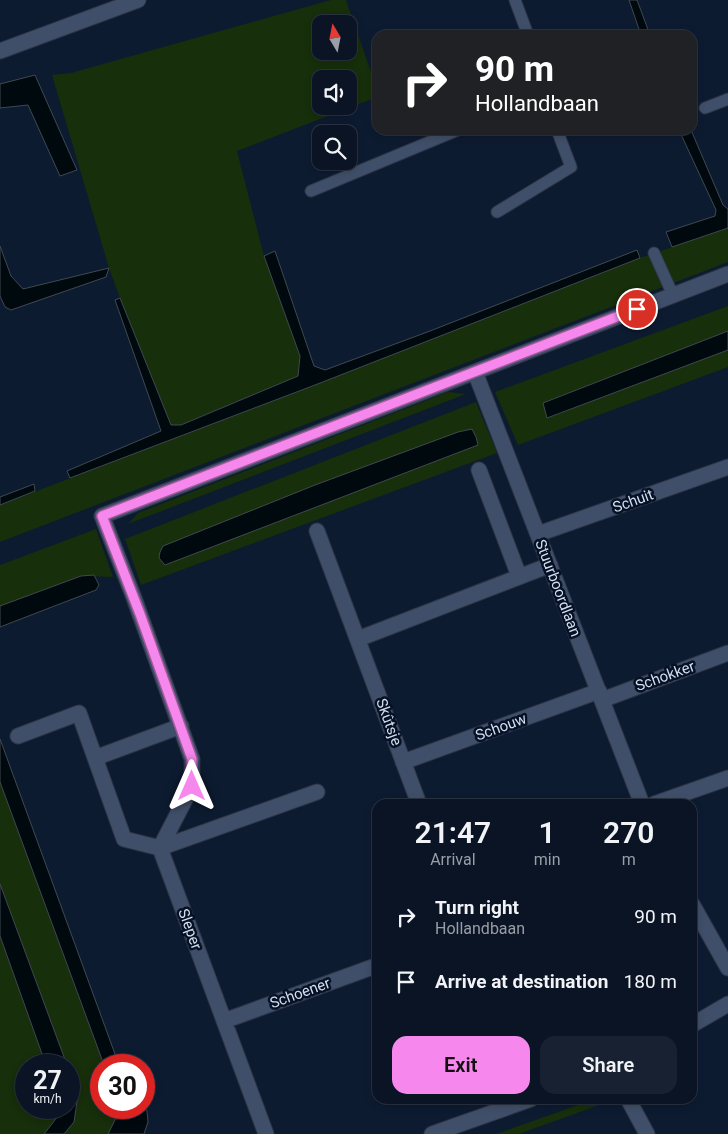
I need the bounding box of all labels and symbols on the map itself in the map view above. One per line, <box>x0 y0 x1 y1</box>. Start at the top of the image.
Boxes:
north arrow <box>312 15 358 60</box>
pin <box>616 288 658 330</box>
street label: Schuit <box>610 485 656 517</box>
street label: Stuurboordlaan <box>531 537 585 639</box>
street label: Schokker <box>633 657 697 695</box>
street label: Skûtsje <box>372 696 406 748</box>
street label: Schouw <box>473 709 529 745</box>
position arrow <box>165 759 217 811</box>
street label: Sleper <box>174 906 206 952</box>
street label: Schoener <box>267 974 333 1012</box>
speed limit sign: 30 <box>90 1054 155 1119</box>

